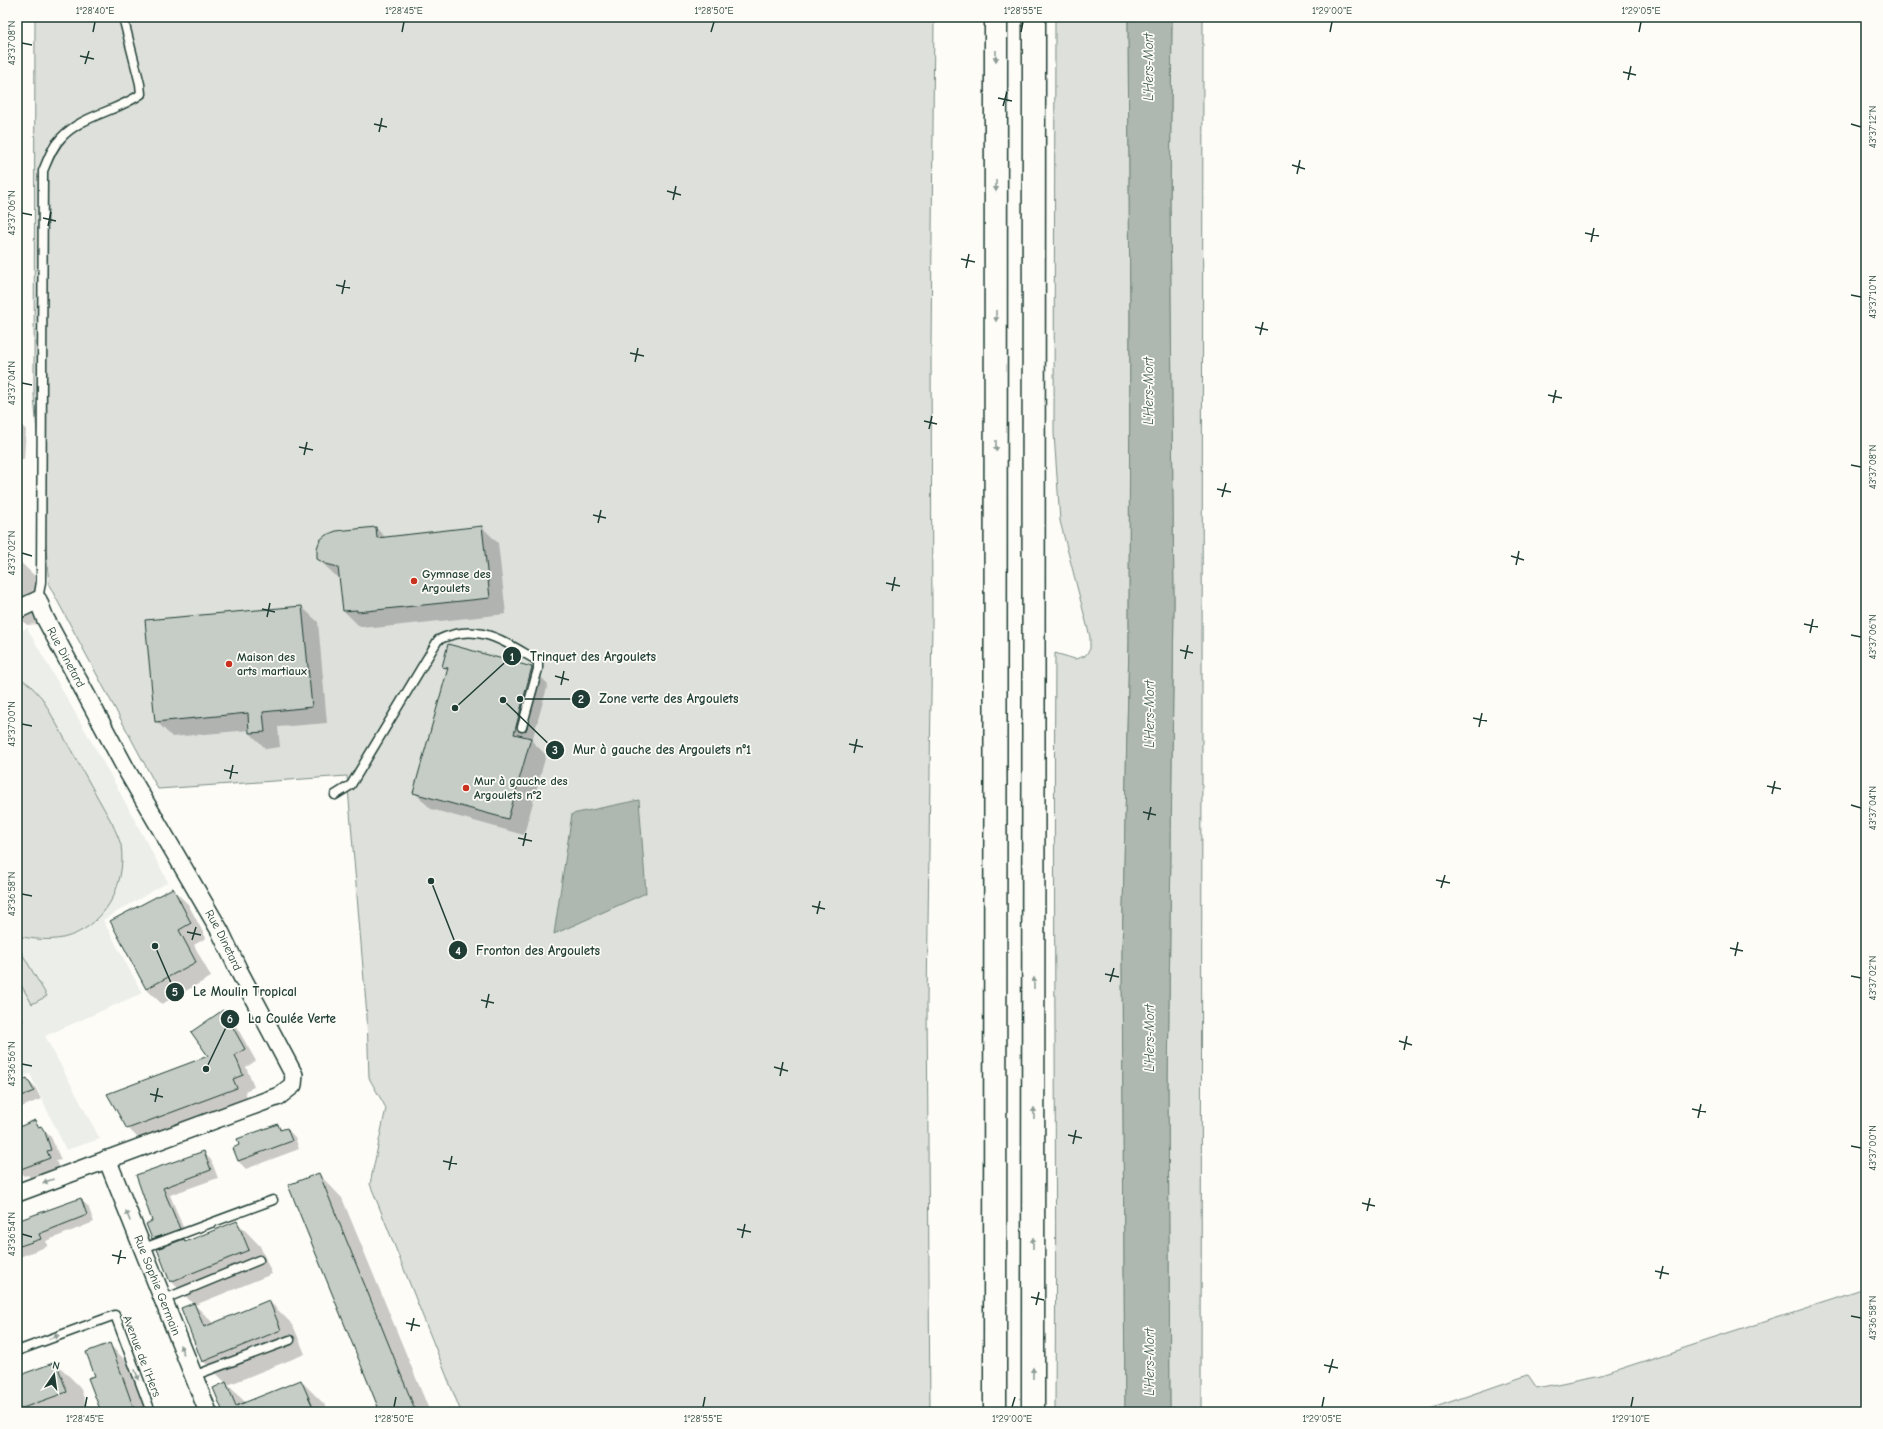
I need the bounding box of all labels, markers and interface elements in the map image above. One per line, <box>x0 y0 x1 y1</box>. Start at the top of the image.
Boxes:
text: 1°28'40"E <box>76 5 114 17</box>
text: 1°28'45"E <box>385 5 423 17</box>
text: 1°28'50"E <box>694 5 734 17</box>
text: 1°28'55"E <box>1004 5 1042 17</box>
text: 1°29'00"E <box>1312 5 1352 17</box>
text: 1°29'05"E <box>1621 5 1661 17</box>
text: 43°37'08"N <box>6 21 18 65</box>
water label: L'Hers-Mort <box>1141 32 1156 101</box>
one-way arrow <box>993 50 999 63</box>
text: 43°37'12"N <box>1867 106 1879 148</box>
one-way arrow <box>993 180 999 193</box>
text: 43°37'06"N <box>6 191 18 235</box>
text: 43°37'10"N <box>1867 275 1879 319</box>
one-way arrow <box>993 310 999 323</box>
water label: L'Hers-Mort <box>1141 356 1156 425</box>
text: 43°37'04"N <box>6 361 18 405</box>
one-way arrow <box>993 440 999 453</box>
text: 43°37'08"N <box>1867 445 1879 489</box>
text: 43°37'02"N <box>6 531 18 575</box>
place label: Gymnase des Argoulets <box>422 567 491 595</box>
marker: Gymnase des Argoulets <box>409 576 419 586</box>
text: 43°37'06"N <box>1867 615 1879 659</box>
street label: Rue Dinetard <box>44 625 88 690</box>
callout: Trinquet des Argoulets <box>502 644 665 669</box>
text: Trinquet des Argoulets <box>530 649 657 664</box>
place label: Maison des arts martiaux <box>237 650 307 678</box>
text: 1 <box>510 650 515 664</box>
marker: Maison des arts martiaux <box>224 659 234 669</box>
water label: L'Hers-Mort <box>1142 679 1157 748</box>
callout: Zone verte des Argoulets <box>571 686 747 711</box>
text: Zone verte des Argoulets <box>599 691 739 706</box>
text: 2 <box>578 692 584 706</box>
text: 43°37'00"N <box>6 701 18 747</box>
callout: Mur à gauche des Argoulets n°1 <box>545 737 759 762</box>
text: Mur à gauche des Argoulets n°1 <box>573 742 751 757</box>
text: 3 <box>552 743 558 757</box>
place label: Mur à gauche des Argoulets n°2 <box>474 774 568 802</box>
marker: Mur à gauche des Argoulets n°2 <box>461 783 471 793</box>
text: 43°37'04"N <box>1867 786 1879 830</box>
text: 43°36'58"N <box>6 872 18 916</box>
street label: Rue Dinetard <box>202 907 245 973</box>
callout: Fronton des Argoulets <box>448 938 608 963</box>
text: Fronton des Argoulets <box>476 943 600 958</box>
text: 4 <box>455 944 461 958</box>
text: 43°37'02"N <box>1867 956 1879 1000</box>
one-way arrow <box>1031 976 1037 989</box>
callout: Le Moulin Tropical <box>165 979 305 1004</box>
text: Le Moulin Tropical <box>193 984 297 999</box>
text: 5 <box>172 985 178 999</box>
water label: L'Hers-Mort <box>1142 1003 1157 1072</box>
callout: La Coulée Verte <box>220 1006 344 1031</box>
text: La Coulée Verte <box>248 1011 337 1026</box>
text: 6 <box>227 1012 233 1026</box>
text: 43°36'56"N <box>6 1042 18 1086</box>
one-way arrow <box>1031 1106 1037 1119</box>
text: 43°37'00"N <box>1867 1125 1879 1171</box>
one-way arrow <box>42 1179 54 1185</box>
one-way arrow <box>125 1210 131 1222</box>
text: 43°36'54"N <box>6 1212 18 1256</box>
street label: Rue Sophie Germain <box>131 1233 184 1337</box>
one-way arrow <box>1030 1236 1036 1249</box>
text: 43°36'58"N <box>1867 1296 1879 1340</box>
street label: Avenue de l'Hers <box>120 1313 164 1399</box>
water label: L'Hers-Mort <box>1142 1327 1157 1396</box>
one-way arrow <box>48 1334 60 1340</box>
one-way arrow <box>179 1343 185 1355</box>
north arrow <box>34 1355 74 1395</box>
text: N <box>51 1359 61 1373</box>
one-way arrow <box>1030 1366 1036 1379</box>
one-way arrow <box>135 1370 141 1382</box>
text: 1°28'45"E <box>66 1413 104 1425</box>
text: 1°28'50"E <box>374 1413 414 1425</box>
text: 1°28'55"E <box>684 1413 722 1425</box>
text: 1°29'00"E <box>992 1413 1032 1425</box>
text: 1°29'05"E <box>1302 1413 1342 1425</box>
text: 1°29'10"E <box>1612 1413 1650 1425</box>

